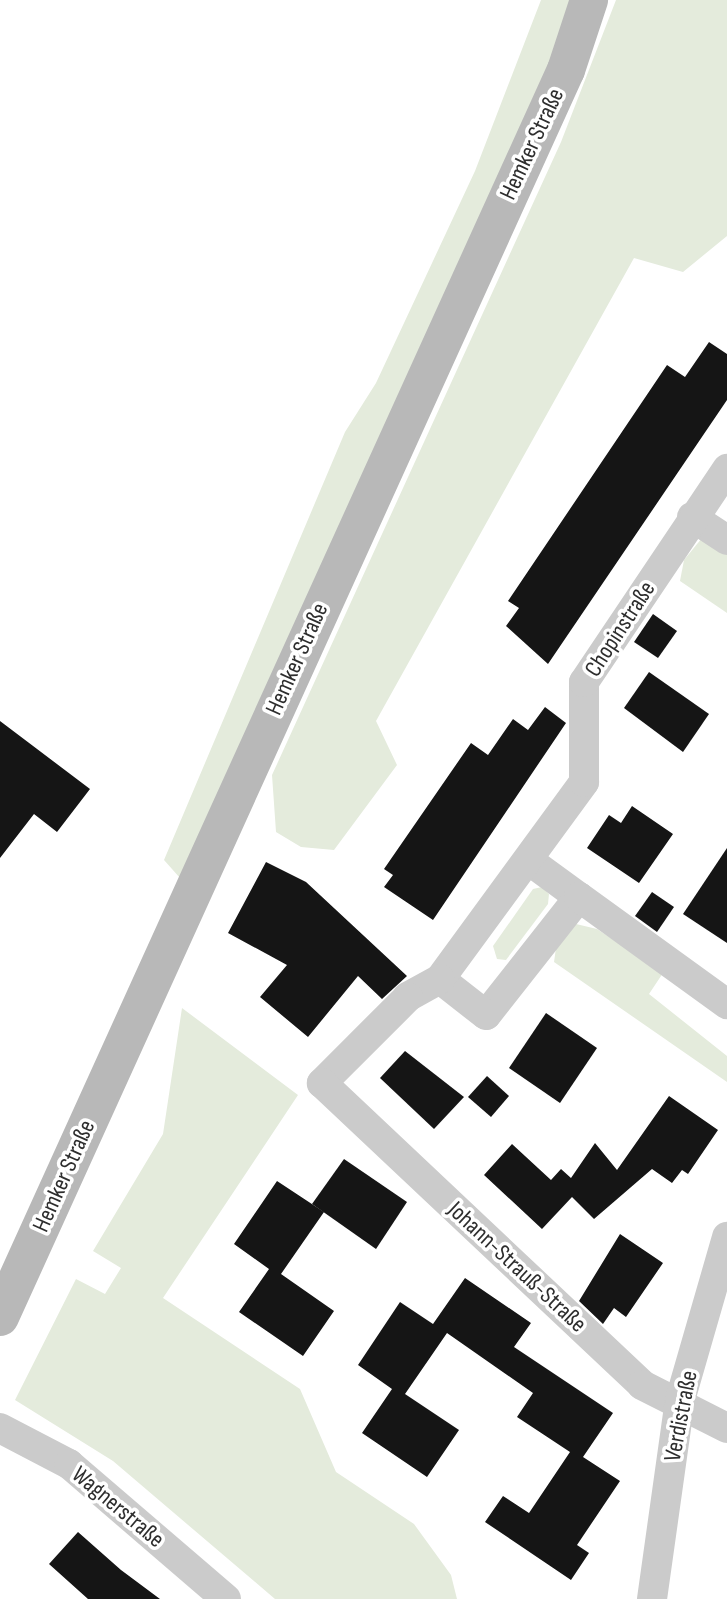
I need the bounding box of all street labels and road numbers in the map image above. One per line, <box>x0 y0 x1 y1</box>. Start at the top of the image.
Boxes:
street label: Hemker Straße <box>494 84 570 204</box>
street label: Chopinstraße <box>579 576 661 682</box>
street label: Hemker Straße <box>260 599 334 719</box>
street label: Hemker Straße <box>27 1116 101 1236</box>
street label: Johann-Strauß-Straße <box>442 1196 592 1338</box>
street label: Verdistraße <box>658 1368 704 1464</box>
street label: Wagnerstraße <box>66 1460 170 1554</box>

